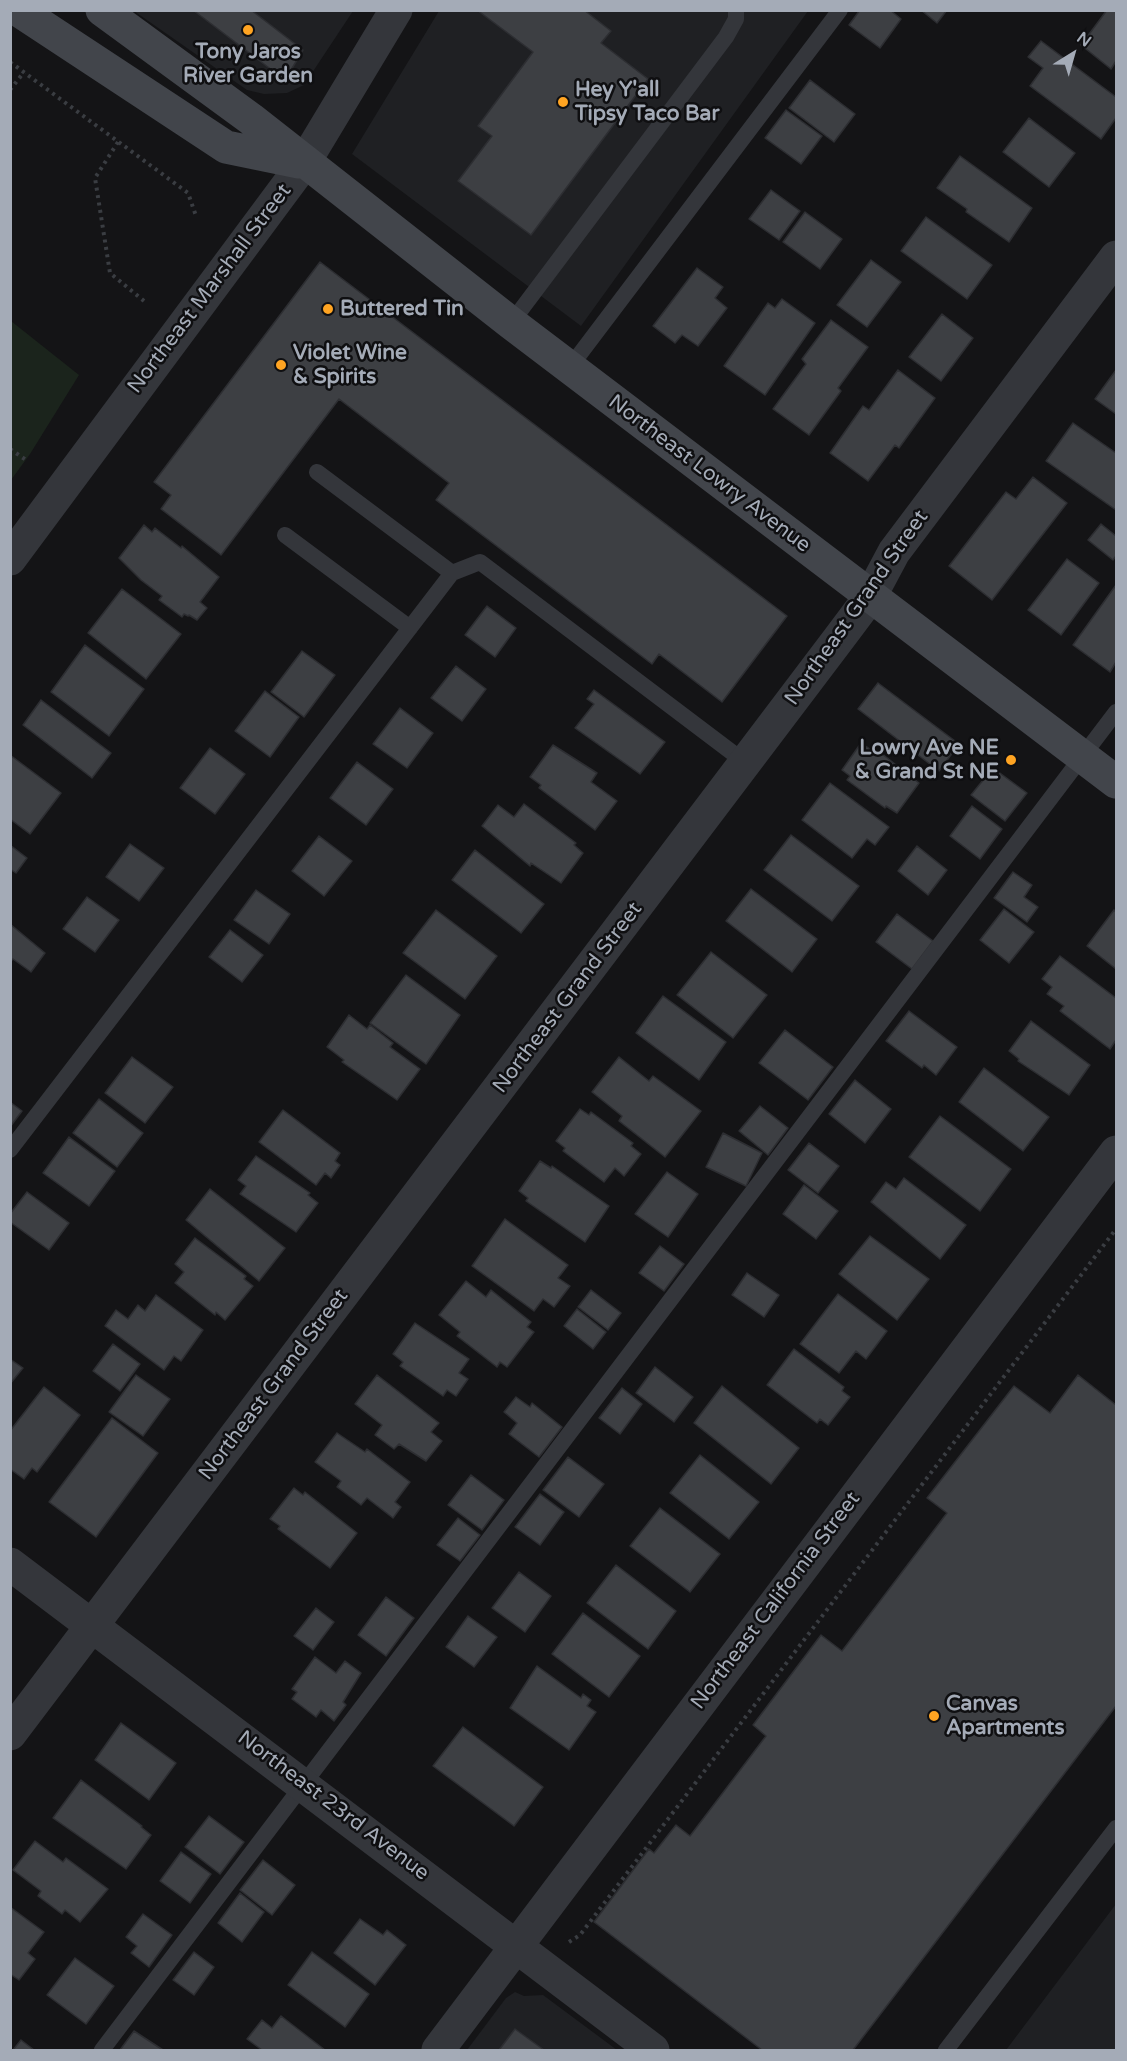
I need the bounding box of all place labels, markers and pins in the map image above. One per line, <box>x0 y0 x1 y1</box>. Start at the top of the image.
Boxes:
marker: Tony Jaros River Garden <box>241 23 255 37</box>
place label: Tony Jaros River Garden <box>183 39 313 89</box>
place label: Hey Y'all Tipsy Taco Bar <box>575 77 719 127</box>
marker: Hey Y'all Tipsy Taco Bar <box>556 95 570 109</box>
place label: Buttered Tin <box>340 296 464 322</box>
marker: Buttered Tin <box>321 302 335 316</box>
place label: Violet Wine & Spirits <box>293 340 407 390</box>
marker: Violet Wine & Spirits <box>274 358 288 372</box>
place label: Lowry Ave NE & Grand St NE <box>855 735 999 785</box>
marker: Lowry Ave NE & Grand St NE <box>1004 753 1018 767</box>
place label: Canvas Apartments <box>946 1691 1064 1741</box>
marker: Canvas Apartments <box>927 1709 941 1723</box>

